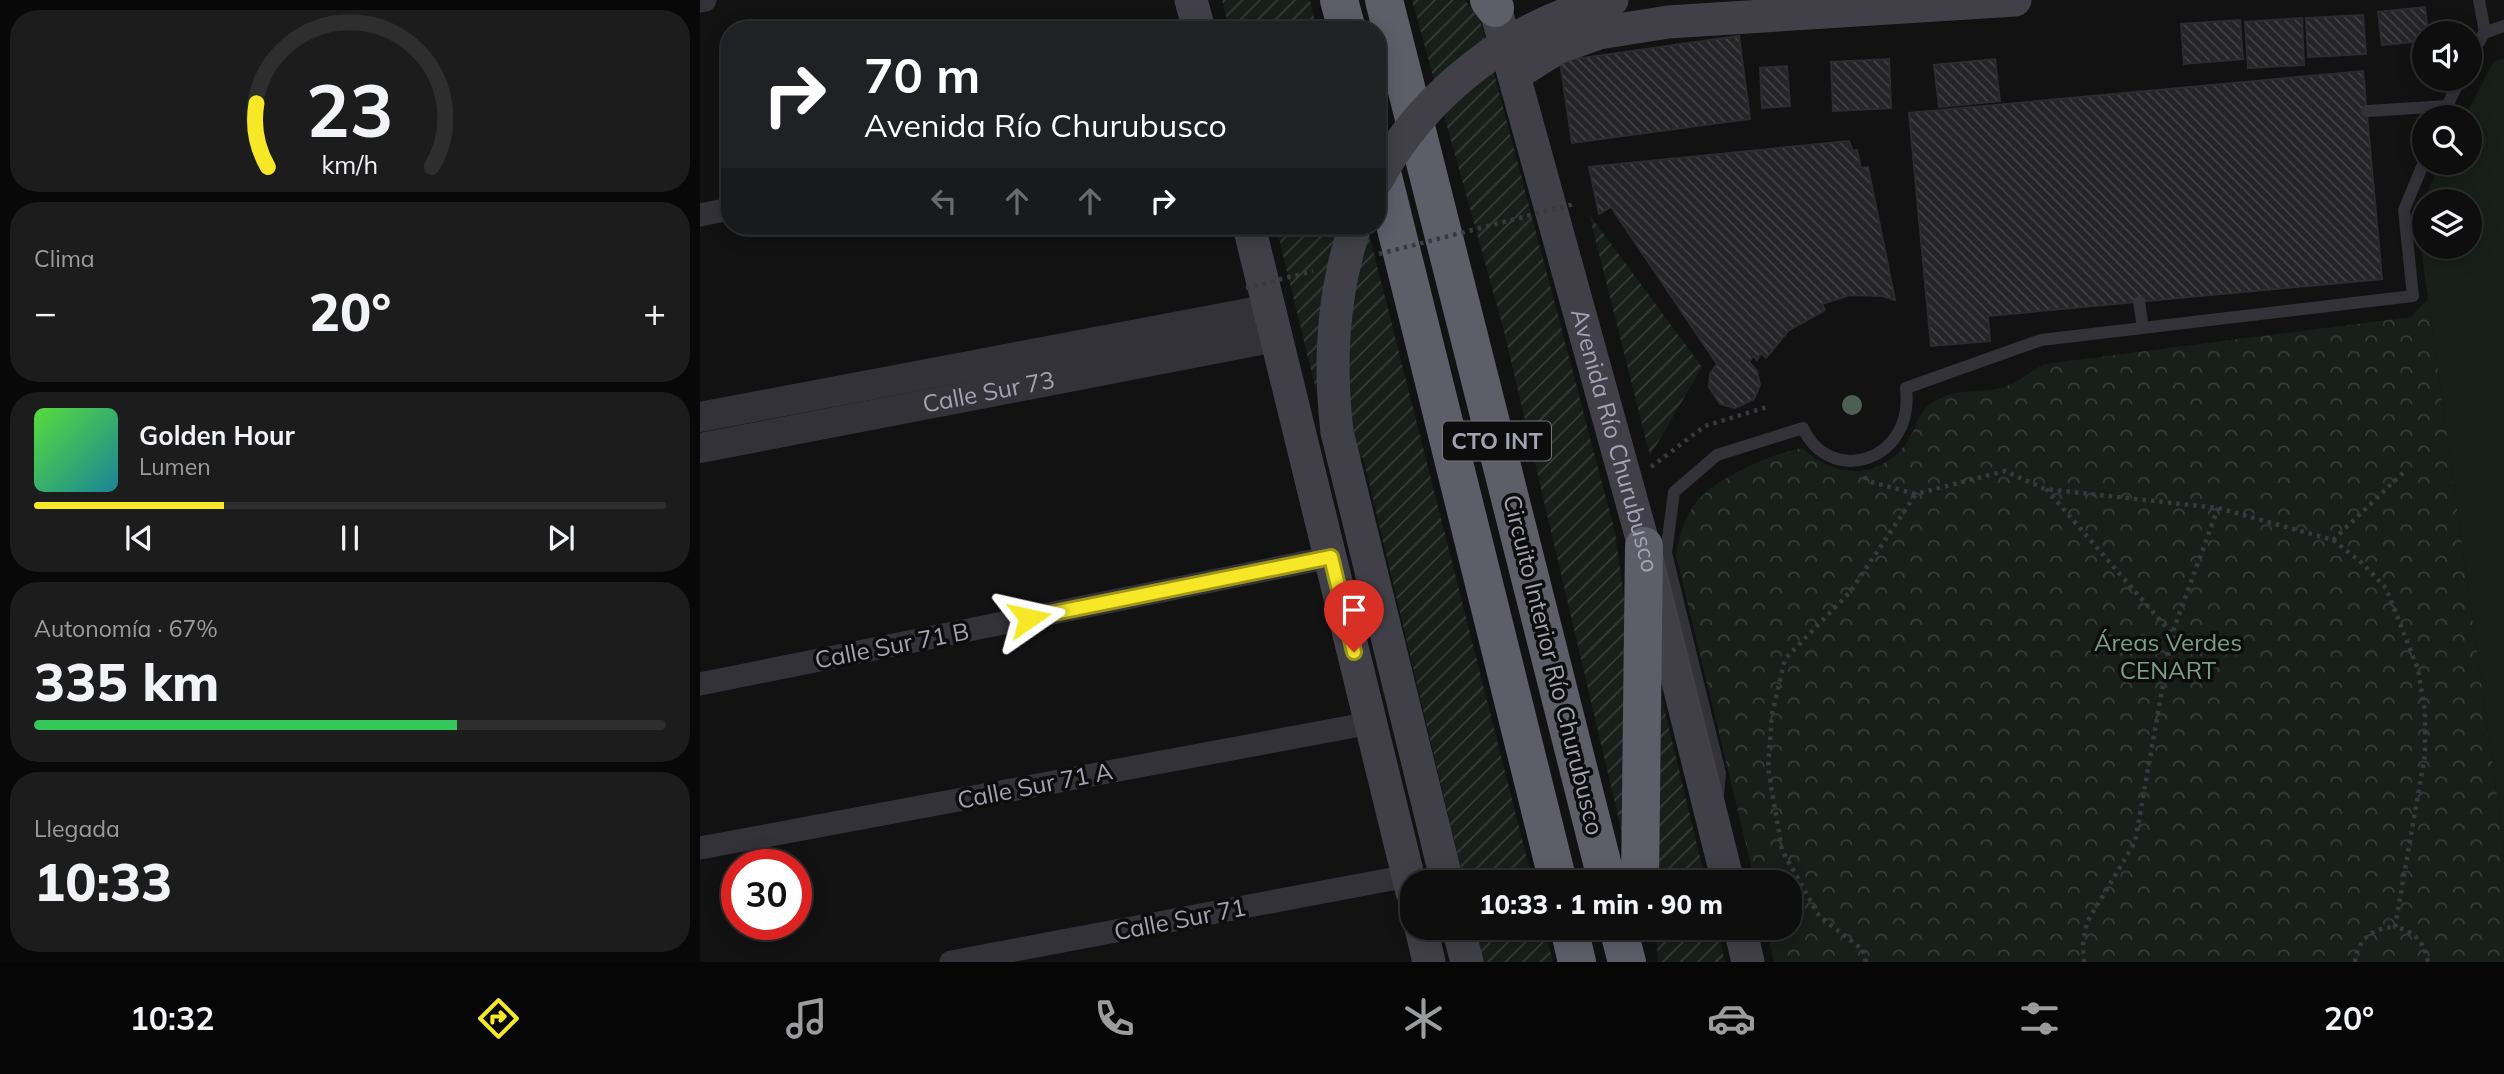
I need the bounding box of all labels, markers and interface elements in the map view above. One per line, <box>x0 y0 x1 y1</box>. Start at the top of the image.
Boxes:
map controls <box>2412 21 2482 259</box>
button: sound <box>2412 21 2482 91</box>
text: 70 m <box>864 44 980 105</box>
icon: right <box>749 49 840 140</box>
text: 23 <box>306 64 394 155</box>
text: Avenida Río Churubusco <box>864 105 1227 145</box>
button: search <box>2412 105 2482 175</box>
text: km/h <box>322 149 378 180</box>
icon: left <box>925 182 963 220</box>
icon: ahead <box>998 182 1036 220</box>
icon: ahead <box>1071 182 1109 220</box>
icon: right <box>1144 182 1182 220</box>
button: layers <box>2412 189 2482 259</box>
text: Clima <box>34 244 95 273</box>
text: 20° <box>309 279 391 344</box>
text: − <box>34 288 57 336</box>
text: + <box>643 288 666 336</box>
street label: Avenida Río Churubusco <box>1565 305 1666 575</box>
street label: Calle Sur 73 <box>920 364 1057 419</box>
text: Golden Hour <box>139 419 295 452</box>
road number: CTO INT <box>1443 422 1551 461</box>
text: Lumen <box>139 452 211 481</box>
street label: Circuito Interior Río Churubusco <box>1497 491 1611 838</box>
icon: previous <box>120 519 158 557</box>
icon: pause <box>331 519 369 557</box>
icon: next <box>542 519 580 557</box>
pin <box>1324 580 1384 652</box>
position arrow <box>992 581 1066 655</box>
icon: arrive <box>1335 591 1373 629</box>
text: Autonomía · 67% <box>34 614 218 643</box>
street label: Calle Sur 71 B <box>812 615 971 675</box>
park label: Áreas Verdes CENART <box>2094 627 2242 685</box>
text: 335 km <box>34 649 219 714</box>
street label: Calle Sur 71 A <box>955 755 1115 815</box>
text: Llegada <box>34 814 120 843</box>
text: 10:33 <box>34 849 172 914</box>
speed limit sign: 30 <box>721 849 812 940</box>
text: 10:33 · 1 min · 90 m <box>1479 888 1723 921</box>
street label: Calle Sur 71 <box>1111 892 1248 947</box>
icon: directions <box>474 994 523 1043</box>
icon: music <box>782 994 831 1043</box>
icon: phone <box>1090 994 1139 1043</box>
icon: climate <box>1399 994 1448 1043</box>
icon: car <box>1707 994 1756 1043</box>
icon: filters <box>2015 994 2064 1043</box>
text: 10:32 <box>130 998 214 1038</box>
text: 20° <box>2324 998 2374 1038</box>

